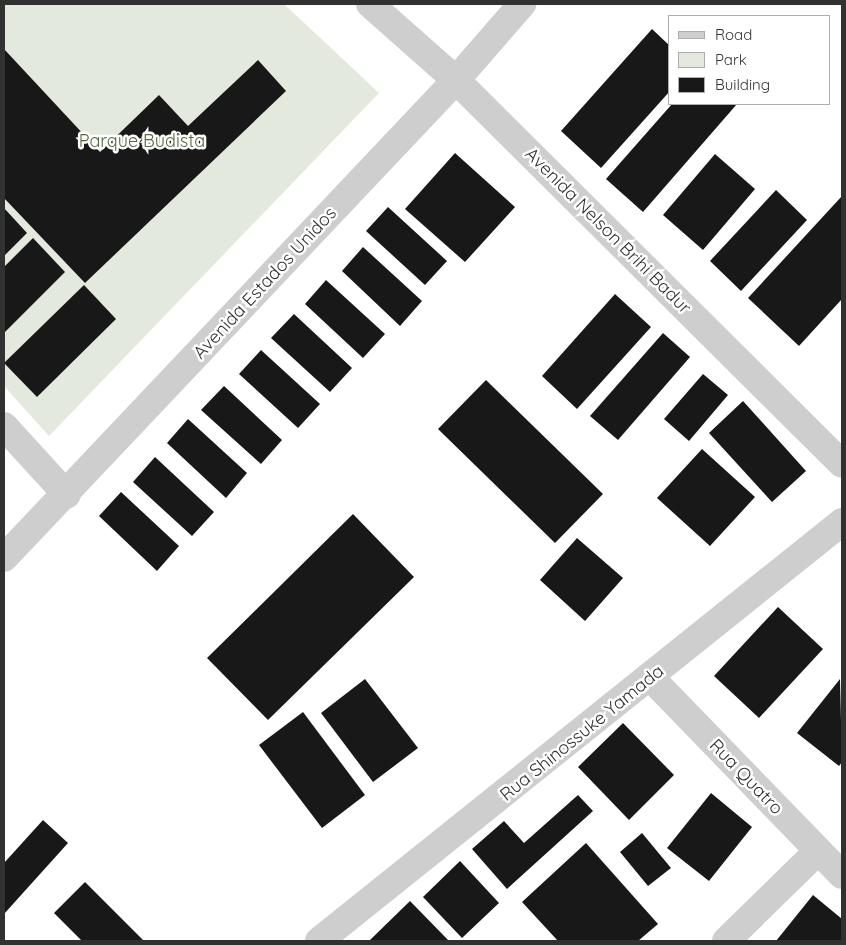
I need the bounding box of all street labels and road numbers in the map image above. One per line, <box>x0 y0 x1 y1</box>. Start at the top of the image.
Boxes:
street label: Avenida Nelson Brihi Badur <box>520 143 696 319</box>
street label: Avenida Estados Unidos <box>189 203 341 363</box>
street label: Rua Shinossuke Yamada <box>496 660 668 806</box>
street label: Rua Quatro <box>705 735 787 819</box>

